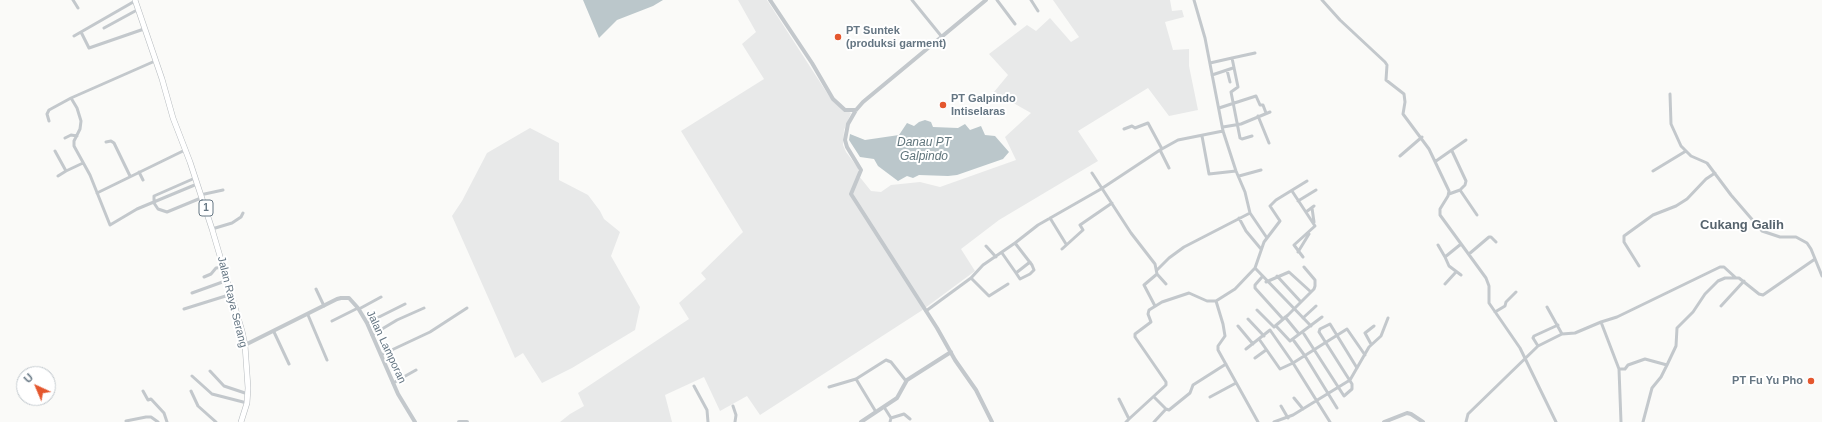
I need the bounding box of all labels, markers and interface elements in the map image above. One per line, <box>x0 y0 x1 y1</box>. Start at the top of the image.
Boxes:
place label: PT Suntek (produksi garment) <box>846 24 946 50</box>
marker: PT Suntek (produksi garment) <box>833 32 843 42</box>
place label: PT Galpindo Intiselaras <box>951 92 1016 118</box>
marker: PT Galpindo Intiselaras <box>938 100 948 110</box>
water label: Danau PT Galpindo <box>897 136 951 164</box>
road number: 1 <box>199 200 213 216</box>
district label: Cukang Galih <box>1700 217 1784 233</box>
street label: Jalan Raya Serang <box>214 255 250 349</box>
street label: Jalan Lamporan <box>363 308 409 386</box>
north arrow <box>16 366 56 406</box>
text: U <box>21 371 35 385</box>
place label: PT Fu Yu Pho <box>1732 374 1803 388</box>
marker: PT Fu Yu Pho <box>1806 376 1816 386</box>

